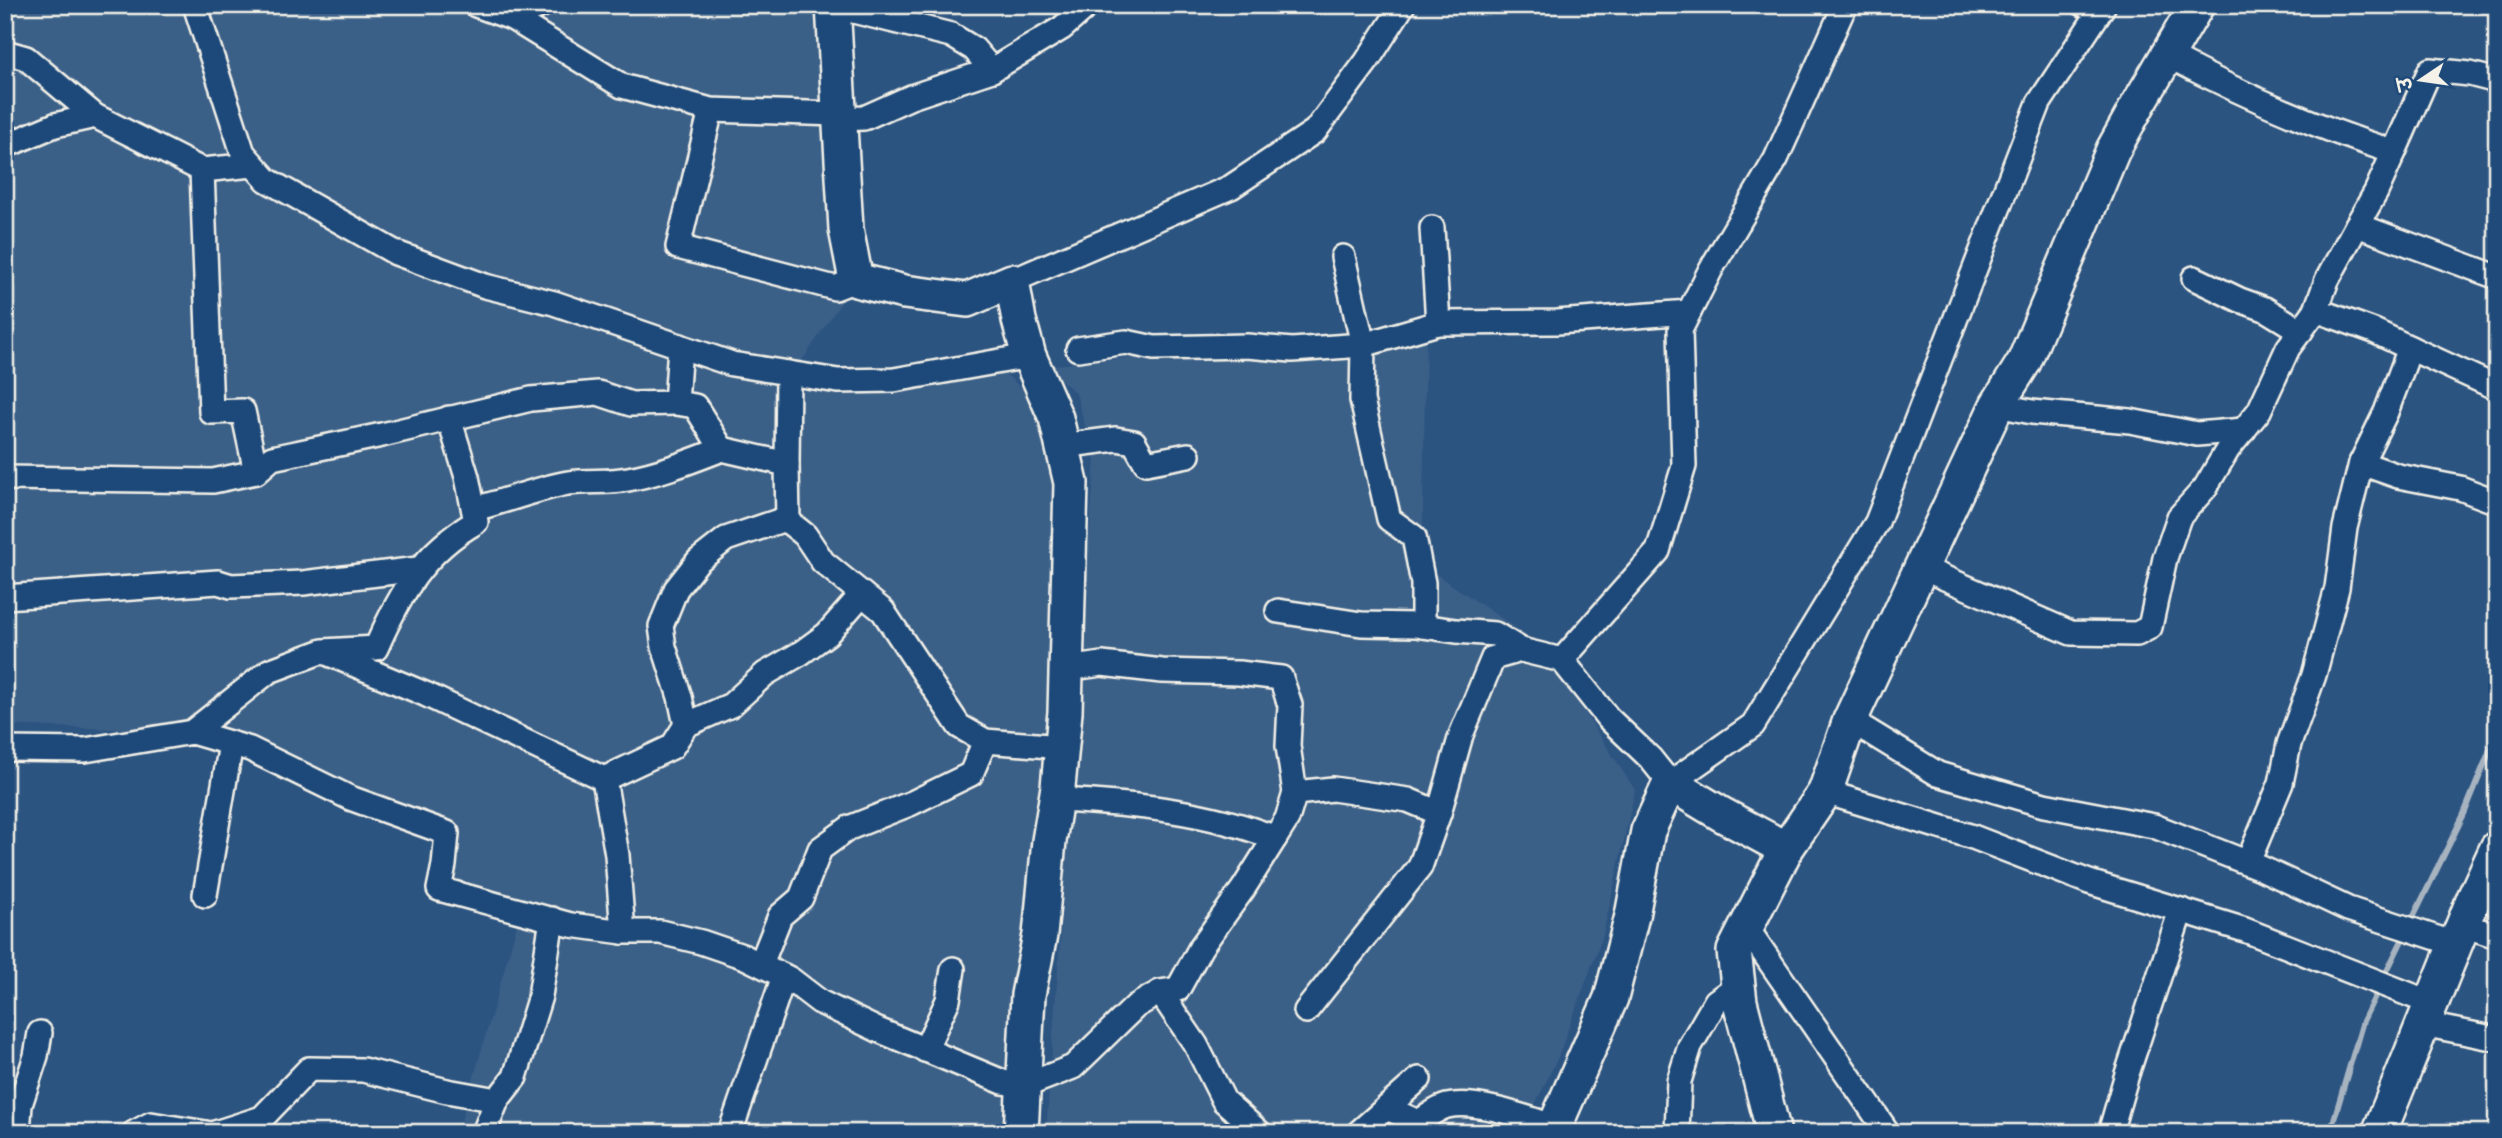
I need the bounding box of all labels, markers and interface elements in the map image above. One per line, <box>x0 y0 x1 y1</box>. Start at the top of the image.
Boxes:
north arrow <box>2386 46 2456 116</box>
text: उ <box>2395 72 2421 94</box>

